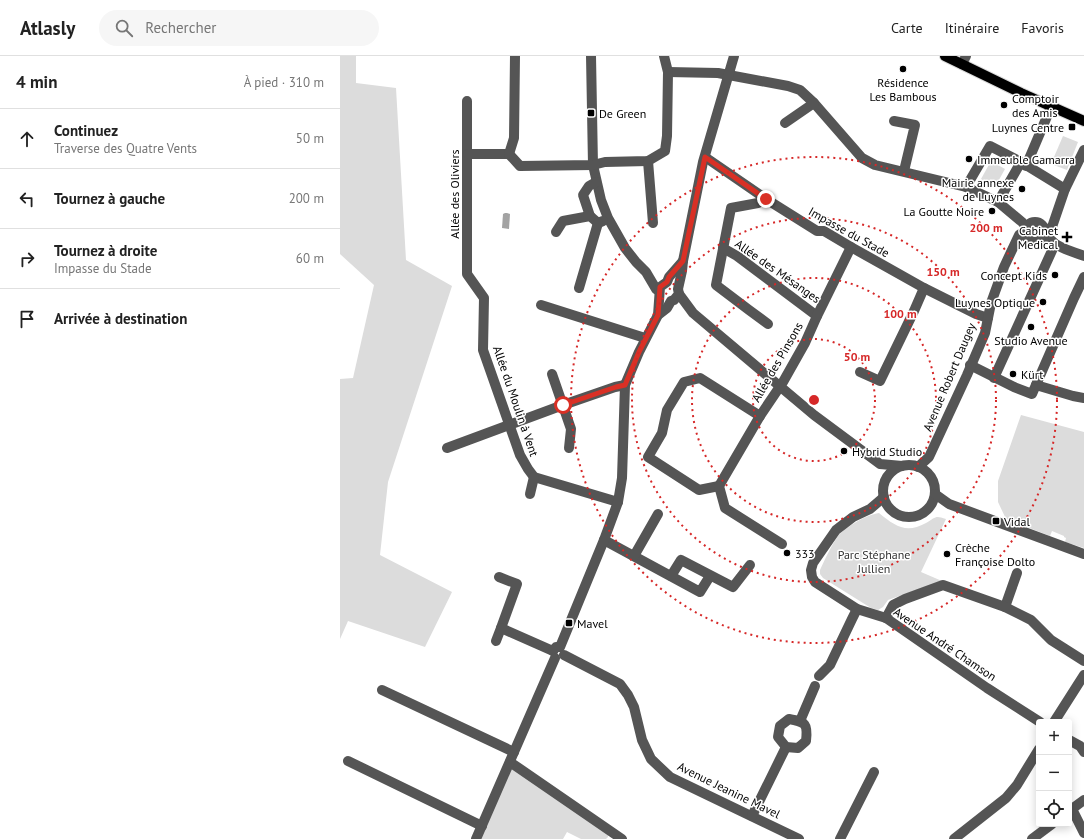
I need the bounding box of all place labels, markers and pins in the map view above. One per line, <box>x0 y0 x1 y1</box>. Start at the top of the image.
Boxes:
marker: Résidence Les Bambous <box>898 64 908 74</box>
place label: Résidence Les Bambous <box>870 75 937 104</box>
place label: Comptoir des Amis <box>1012 91 1059 120</box>
marker: Comptoir des Amis <box>999 100 1009 110</box>
place label: De Green <box>599 106 646 121</box>
marker: De Green <box>586 108 596 118</box>
place label: Luynes Centre <box>992 120 1064 135</box>
marker: Luynes Centre <box>1067 122 1077 132</box>
place label: Immeuble Gamarra <box>977 152 1075 167</box>
marker: Immeuble Gamarra <box>964 154 974 164</box>
place label: Mairie annexe de Luynes <box>942 175 1014 204</box>
marker: Mairie annexe de Luynes <box>1017 184 1027 194</box>
place label: La Goutte Noire <box>903 204 984 219</box>
marker: La Goutte Noire <box>987 206 997 216</box>
place label: Cabinet Medical <box>1018 223 1058 252</box>
marker: Cabinet Medical <box>1061 231 1073 243</box>
place label: Concept Kids <box>981 268 1047 283</box>
marker: Concept Kids <box>1050 270 1060 280</box>
place label: Luynes Optique <box>955 295 1035 310</box>
marker: Luynes Optique <box>1038 297 1048 307</box>
marker: Studio Avenue <box>1026 322 1036 332</box>
place label: Studio Avenue <box>994 333 1068 348</box>
place label: Kürt <box>1021 367 1043 382</box>
marker: Kürt <box>1008 369 1018 379</box>
centre of rings <box>807 393 821 407</box>
place label: Hybrid Studio <box>852 444 922 459</box>
marker: Hybrid Studio <box>839 446 849 456</box>
place label: Vidal <box>1003 514 1030 529</box>
marker: Vidal <box>991 516 1001 526</box>
place label: Crèche Françoise Dolto <box>955 540 1035 569</box>
place label: 333 <box>795 546 815 561</box>
marker: 333 <box>782 548 792 558</box>
marker: Crèche Françoise Dolto <box>942 549 952 559</box>
place label: Mavel <box>577 616 608 631</box>
marker: Mavel <box>564 618 574 628</box>

